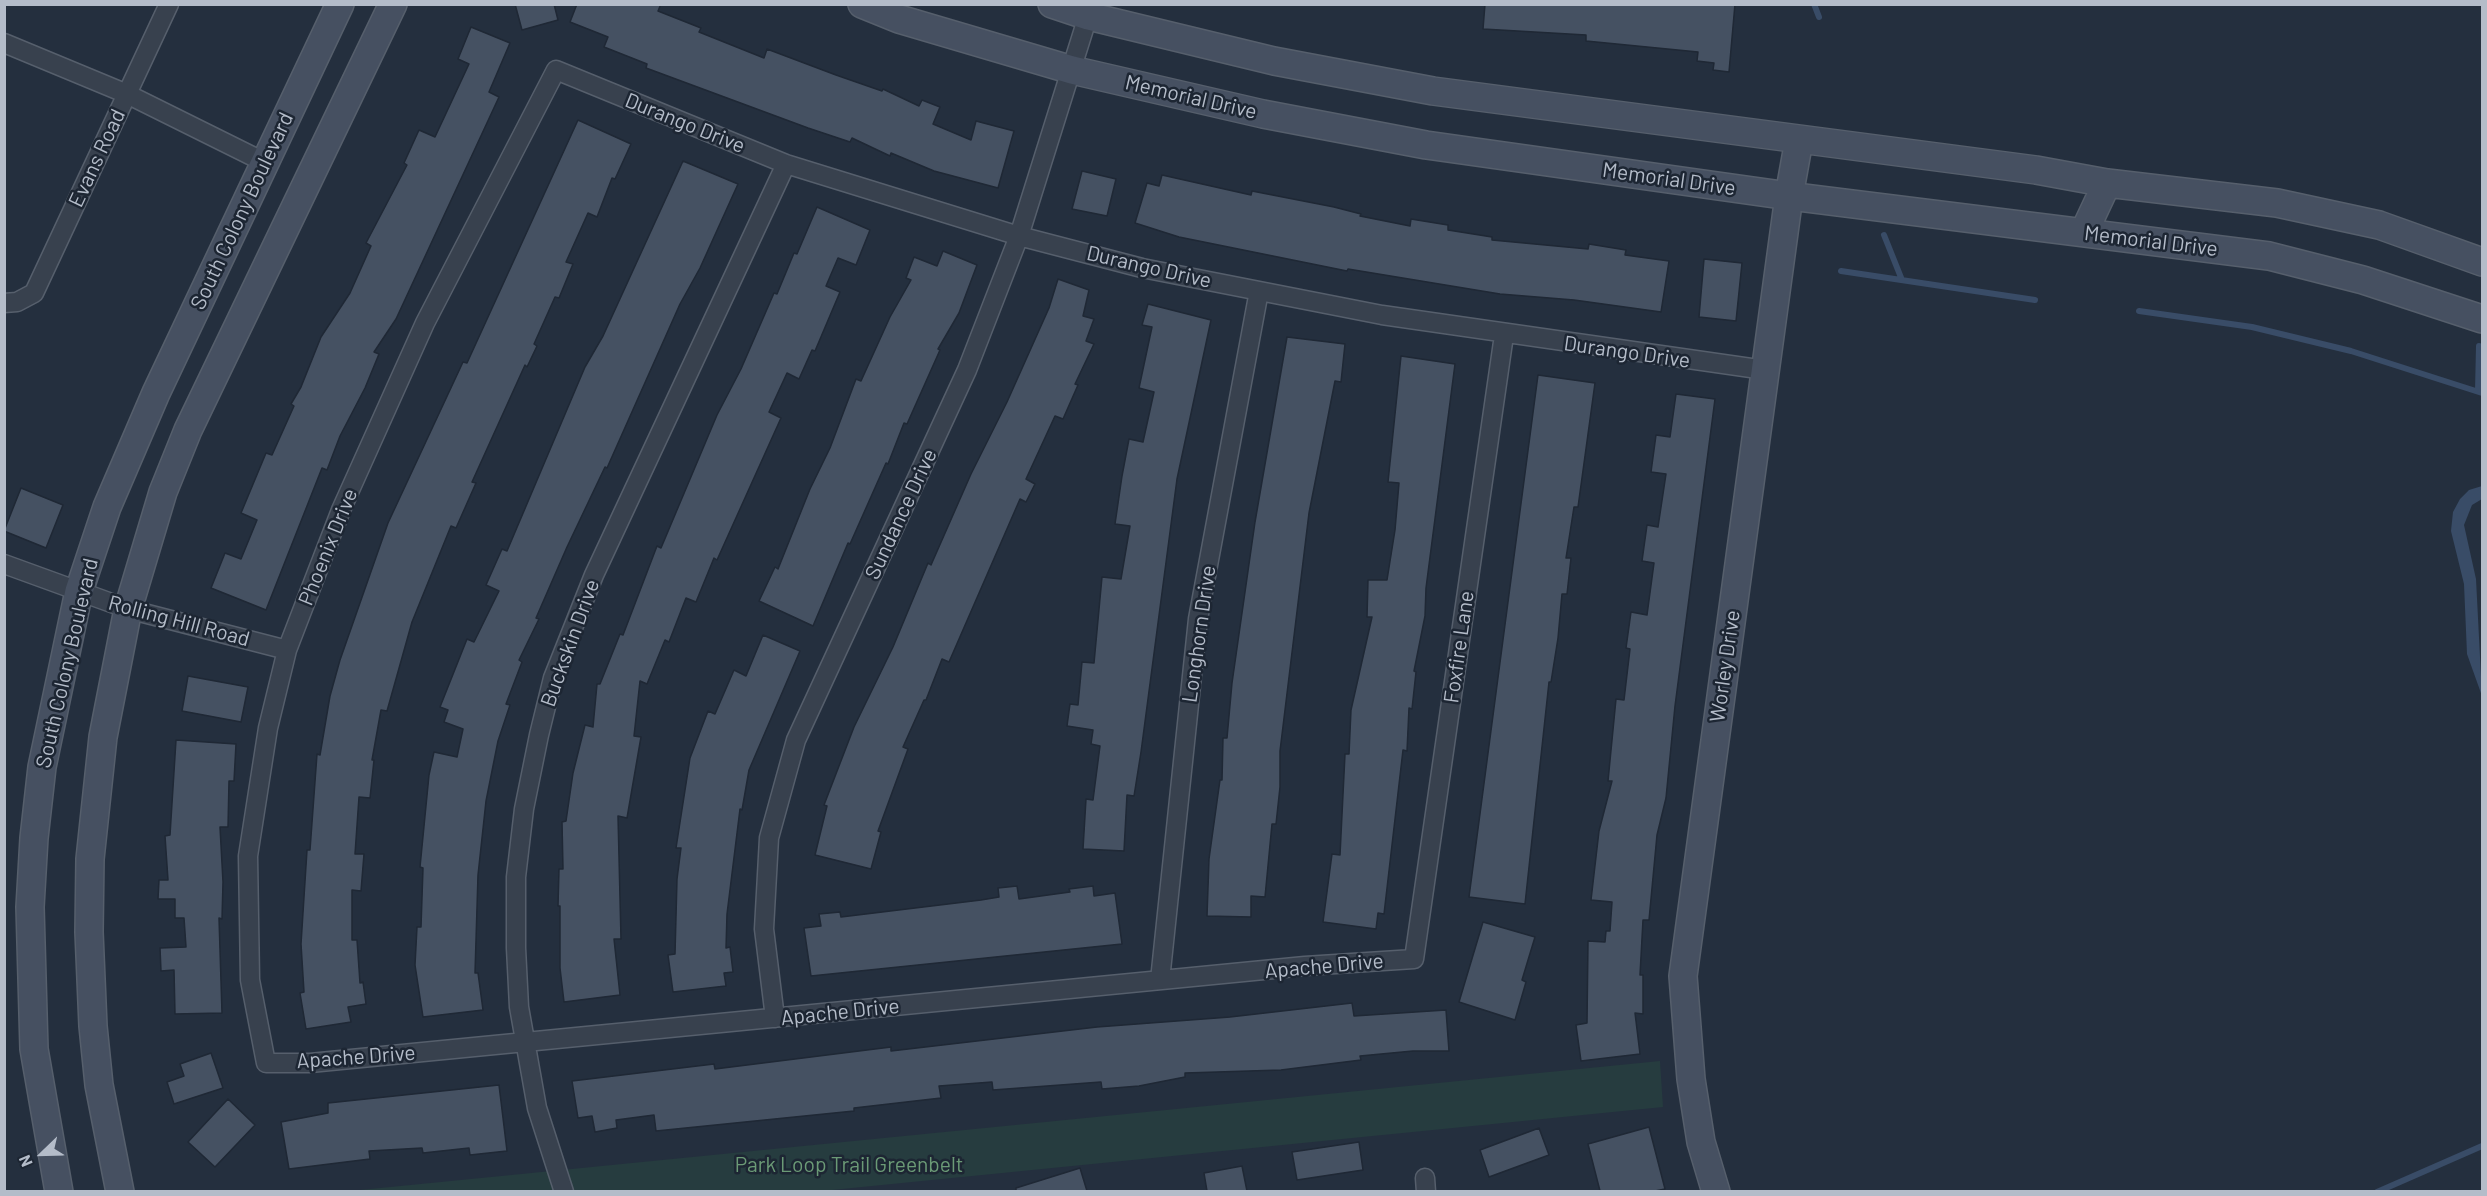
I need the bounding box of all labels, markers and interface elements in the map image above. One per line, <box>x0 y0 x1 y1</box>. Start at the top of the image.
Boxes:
street label: Memorial Drive <box>1123 70 1259 124</box>
street label: Durango Drive <box>621 87 749 159</box>
street label: Evans Road <box>63 105 131 211</box>
street label: South Colony Boulevard <box>185 108 299 314</box>
street label: Memorial Drive <box>1601 157 1737 201</box>
street label: Memorial Drive <box>2083 220 2219 262</box>
street label: Durango Drive <box>1084 240 1214 294</box>
street label: Durango Drive <box>1562 331 1692 373</box>
street label: Sundance Drive <box>860 445 942 583</box>
street label: Phoenix Drive <box>293 485 363 609</box>
street label: South Colony Boulevard <box>31 556 103 770</box>
street label: Longhorn Drive <box>1177 564 1221 704</box>
street label: Buckskin Drive <box>535 576 605 710</box>
street label: Foxfire Lane <box>1439 589 1479 705</box>
street label: Rolling Hill Road <box>106 590 252 652</box>
street label: Worley Drive <box>1705 608 1745 724</box>
street label: Apache Drive <box>1263 948 1385 984</box>
street label: Apache Drive <box>779 993 901 1031</box>
street label: Apache Drive <box>296 1040 416 1074</box>
north arrow <box>12 1124 72 1184</box>
park label: Park Loop Trail Greenbelt <box>735 1152 963 1178</box>
text: N <box>14 1153 36 1170</box>

